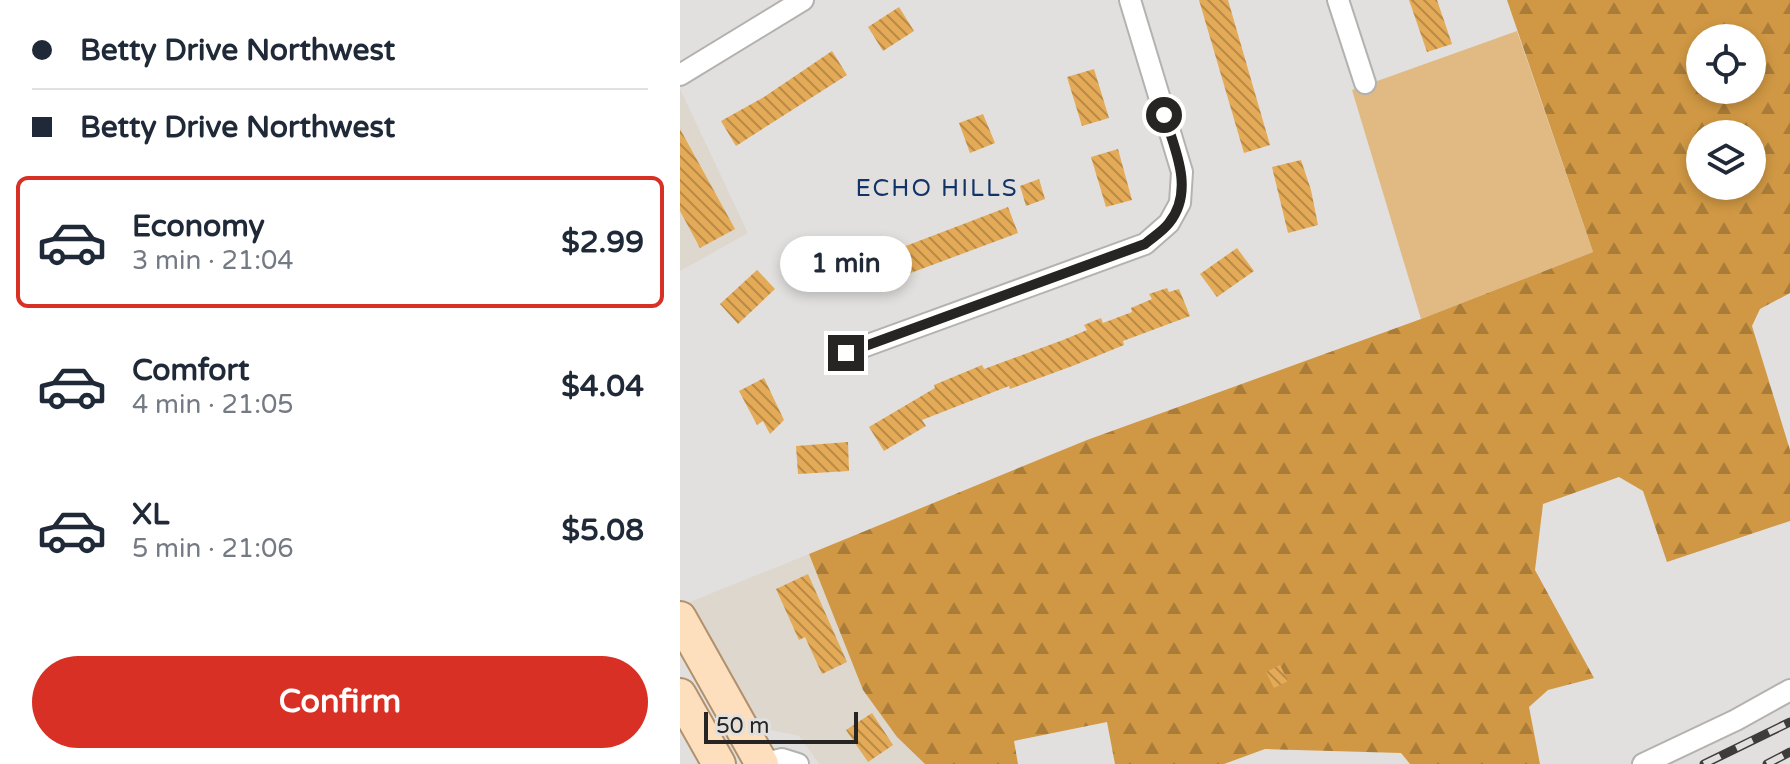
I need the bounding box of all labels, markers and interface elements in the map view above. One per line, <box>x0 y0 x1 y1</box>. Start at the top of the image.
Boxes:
map controls <box>1686 24 1766 200</box>
button: locate <box>1686 24 1766 104</box>
text: Betty Drive Northwest <box>80 32 395 69</box>
route start <box>1146 97 1182 133</box>
text: Betty Drive Northwest <box>80 109 395 146</box>
button: layers <box>1686 120 1766 200</box>
district label: ECHO HILLS <box>855 174 1019 203</box>
icon: car <box>36 206 108 278</box>
text: Economy <box>132 208 265 245</box>
text: $2.99 <box>561 224 644 261</box>
callout: 1 min <box>780 237 912 293</box>
text: 3 min · 21:04 <box>132 245 294 276</box>
text: 1 min <box>811 248 881 279</box>
route end <box>828 335 864 371</box>
icon: car <box>36 350 108 422</box>
text: Comfort <box>132 352 250 389</box>
text: $4.04 <box>561 368 644 405</box>
text: 4 min · 21:05 <box>132 389 294 420</box>
icon: car <box>36 494 108 566</box>
text: XL <box>132 496 169 533</box>
text: $5.08 <box>562 512 644 549</box>
text: 5 min · 21:06 <box>132 533 294 564</box>
button: Confirm <box>32 656 648 748</box>
scale bar <box>704 708 858 744</box>
text: 50 m <box>716 713 770 739</box>

